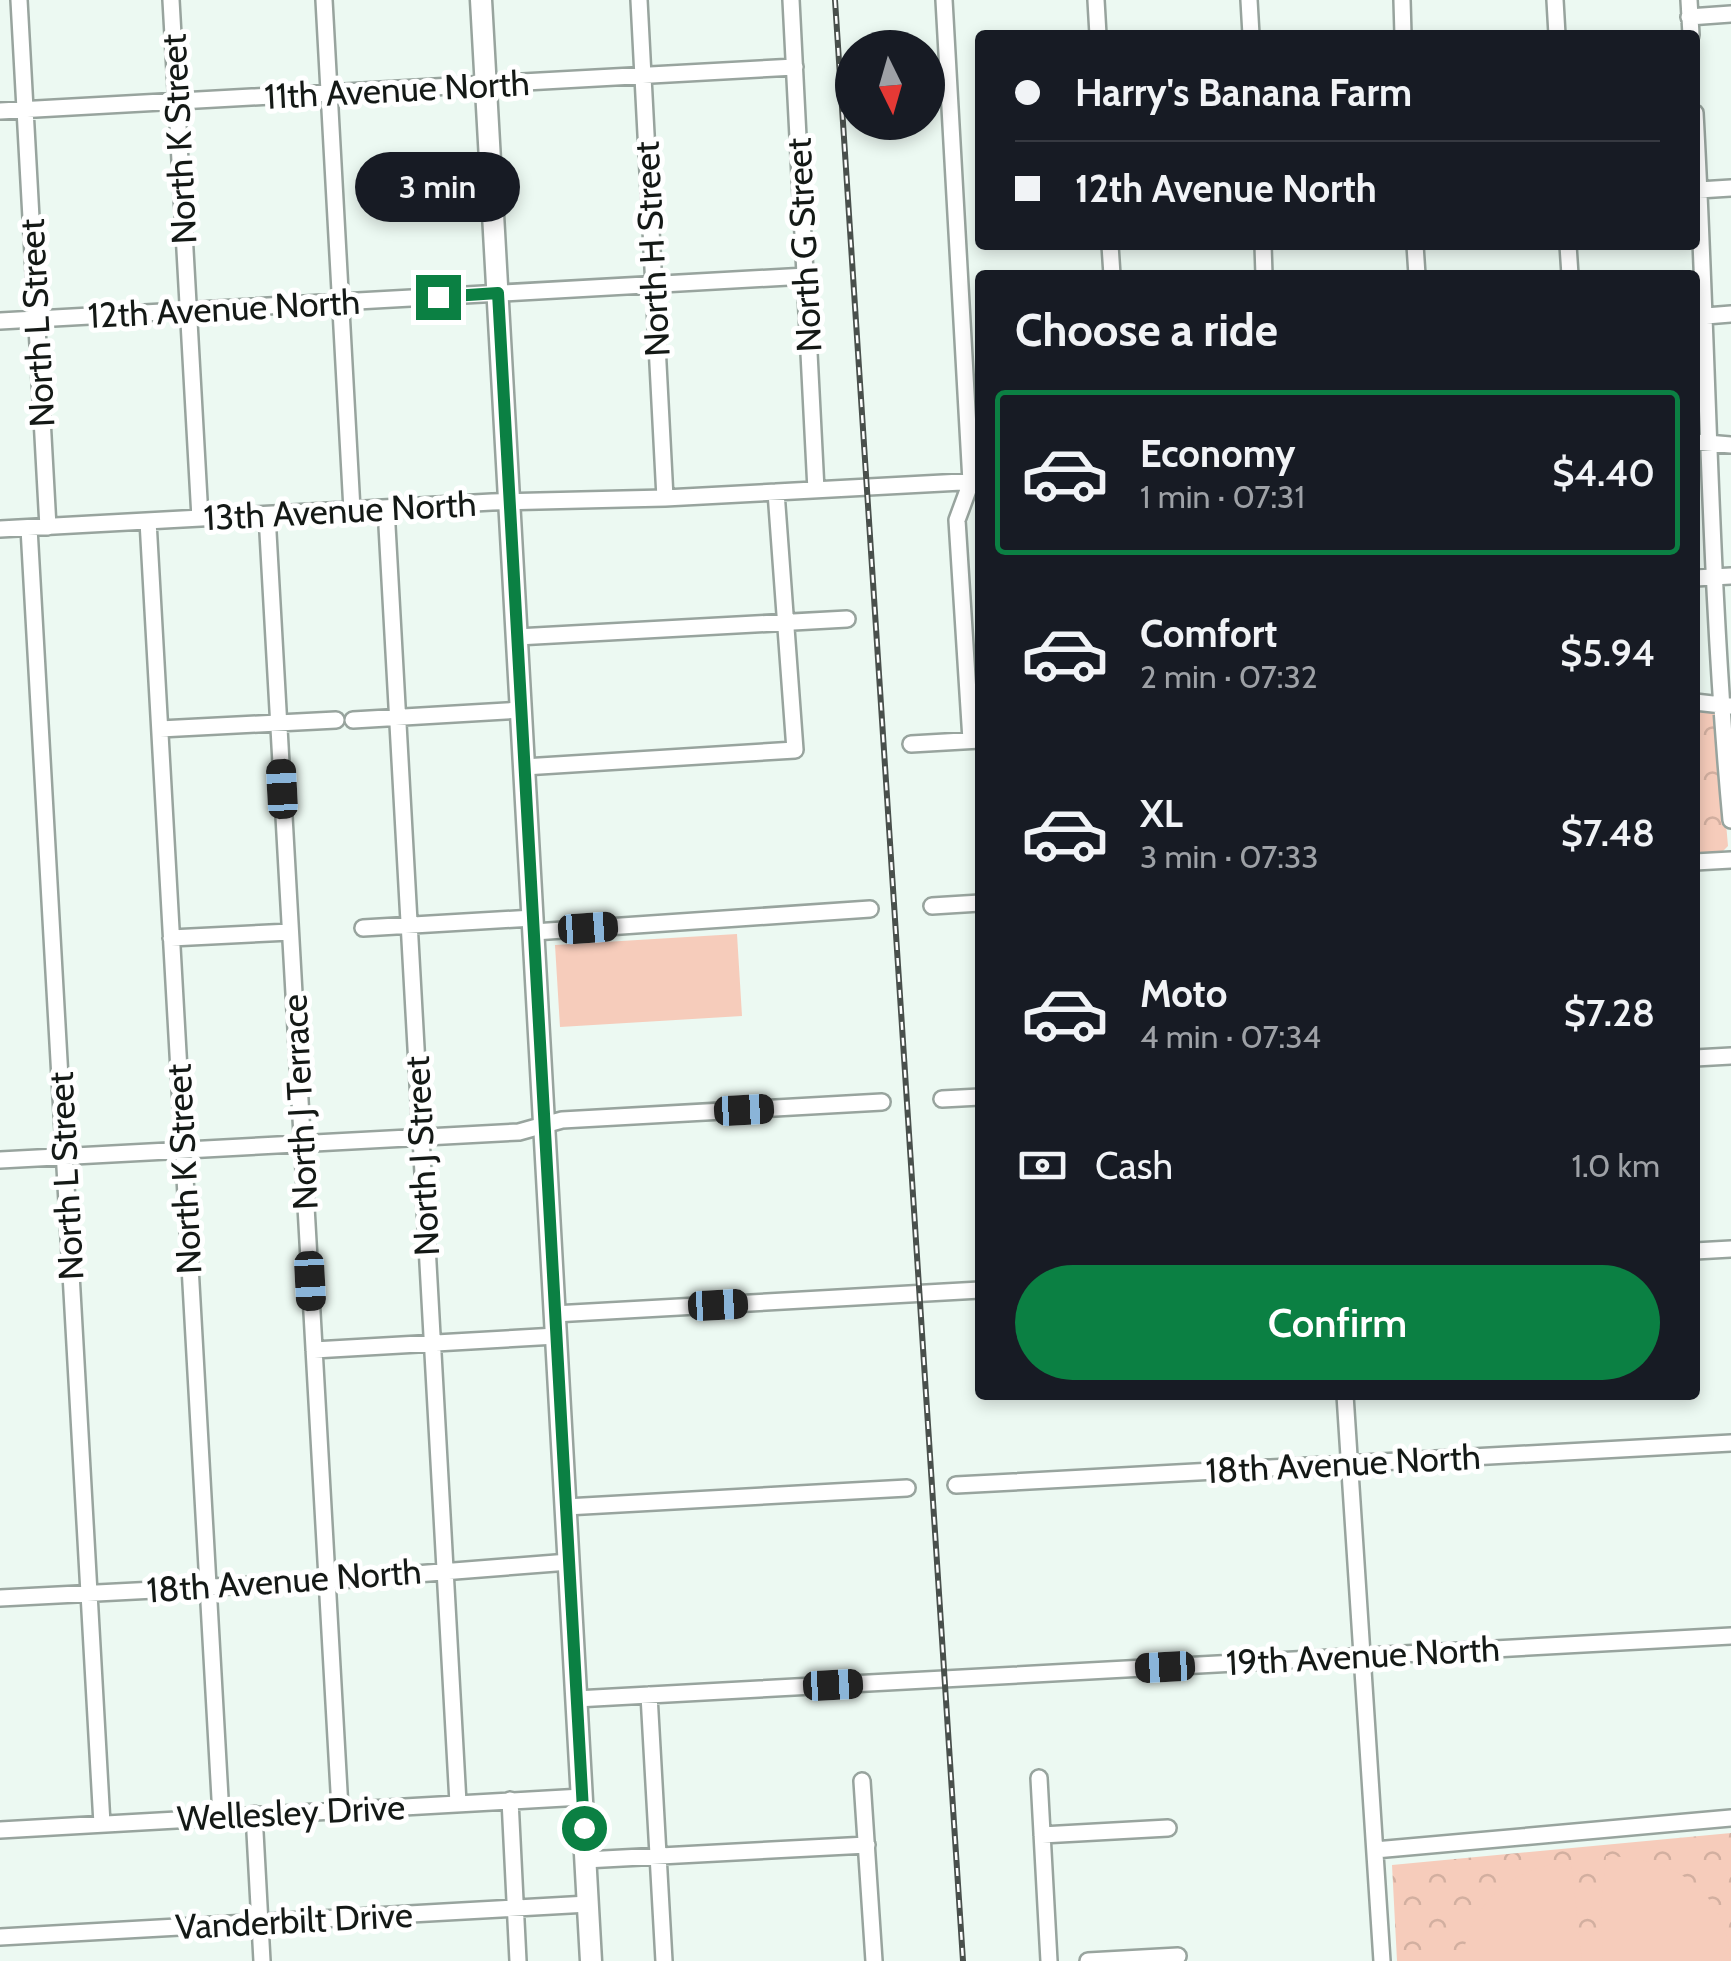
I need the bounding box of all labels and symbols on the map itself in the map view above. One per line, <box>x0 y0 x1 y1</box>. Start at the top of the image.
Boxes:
north arrow <box>835 30 945 140</box>
street label: North K Street <box>152 32 205 245</box>
street label: 11th Avenue North <box>263 61 531 118</box>
street label: North G Street <box>776 137 831 353</box>
street label: North H Street <box>624 140 679 358</box>
callout: 3 min <box>356 152 520 222</box>
street label: North L Street <box>10 218 63 428</box>
route end <box>416 275 461 320</box>
street label: 12th Avenue North <box>87 280 361 337</box>
street label: 13th Avenue North <box>202 482 477 539</box>
car <box>265 758 299 820</box>
car <box>557 911 619 945</box>
street label: North J Terrace <box>272 993 327 1211</box>
street label: North J Street <box>395 1055 448 1257</box>
street label: North K Street <box>157 1062 210 1275</box>
street label: North L Street <box>39 1071 92 1281</box>
car <box>713 1093 775 1127</box>
car <box>293 1250 327 1312</box>
car <box>687 1288 749 1322</box>
street label: 18th Avenue North <box>1204 1435 1482 1492</box>
street label: 18th Avenue North <box>145 1549 423 1612</box>
street label: 19th Avenue North <box>1225 1627 1501 1684</box>
car <box>1134 1650 1196 1684</box>
car <box>802 1668 864 1702</box>
street label: Wellesley Drive <box>176 1785 406 1840</box>
route start <box>562 1806 607 1851</box>
street label: Vanderbilt Drive <box>174 1893 414 1948</box>

